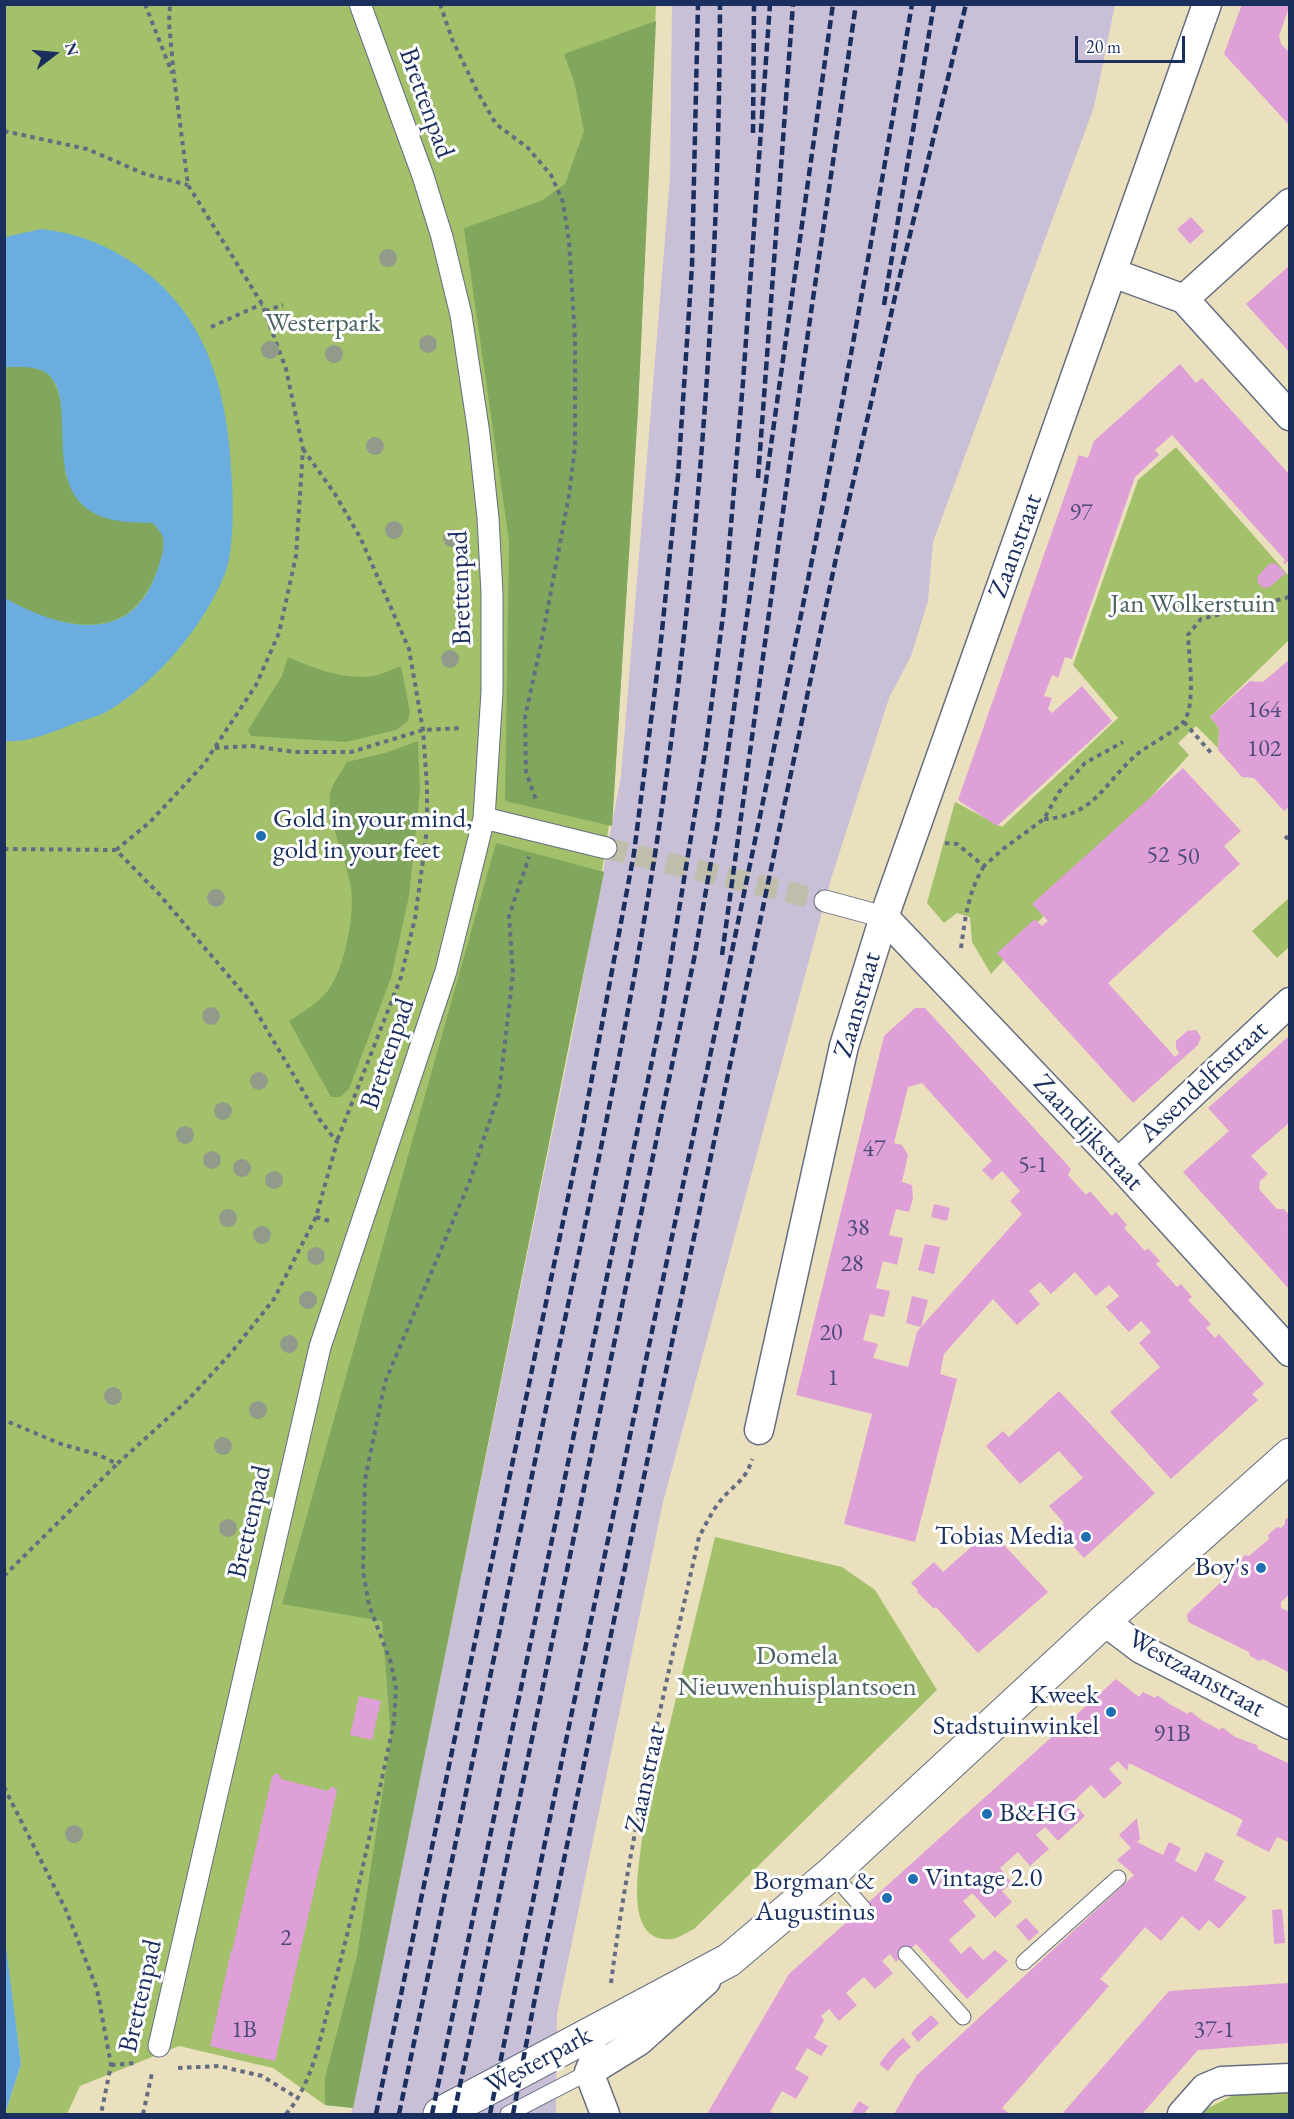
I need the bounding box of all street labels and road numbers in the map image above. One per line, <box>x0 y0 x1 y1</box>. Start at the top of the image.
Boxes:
street label: Brettenpad <box>391 43 461 163</box>
street label: Zaanstraat <box>982 490 1050 602</box>
street label: Brettenpad <box>443 530 479 646</box>
street label: Zaanstraat <box>827 948 889 1062</box>
street label: Brettenpad <box>354 994 422 1114</box>
street label: Assendelftstraat <box>1133 1014 1275 1150</box>
street label: Zaandijkstraat <box>1026 1068 1150 1198</box>
street label: Brettenpad <box>221 1462 279 1582</box>
street label: Westzaanstraat <box>1122 1623 1270 1725</box>
street label: Zaanstraat <box>619 1723 673 1835</box>
street label: Brettenpad <box>112 1936 170 2056</box>
street label: Westerpark <box>481 2020 597 2102</box>

